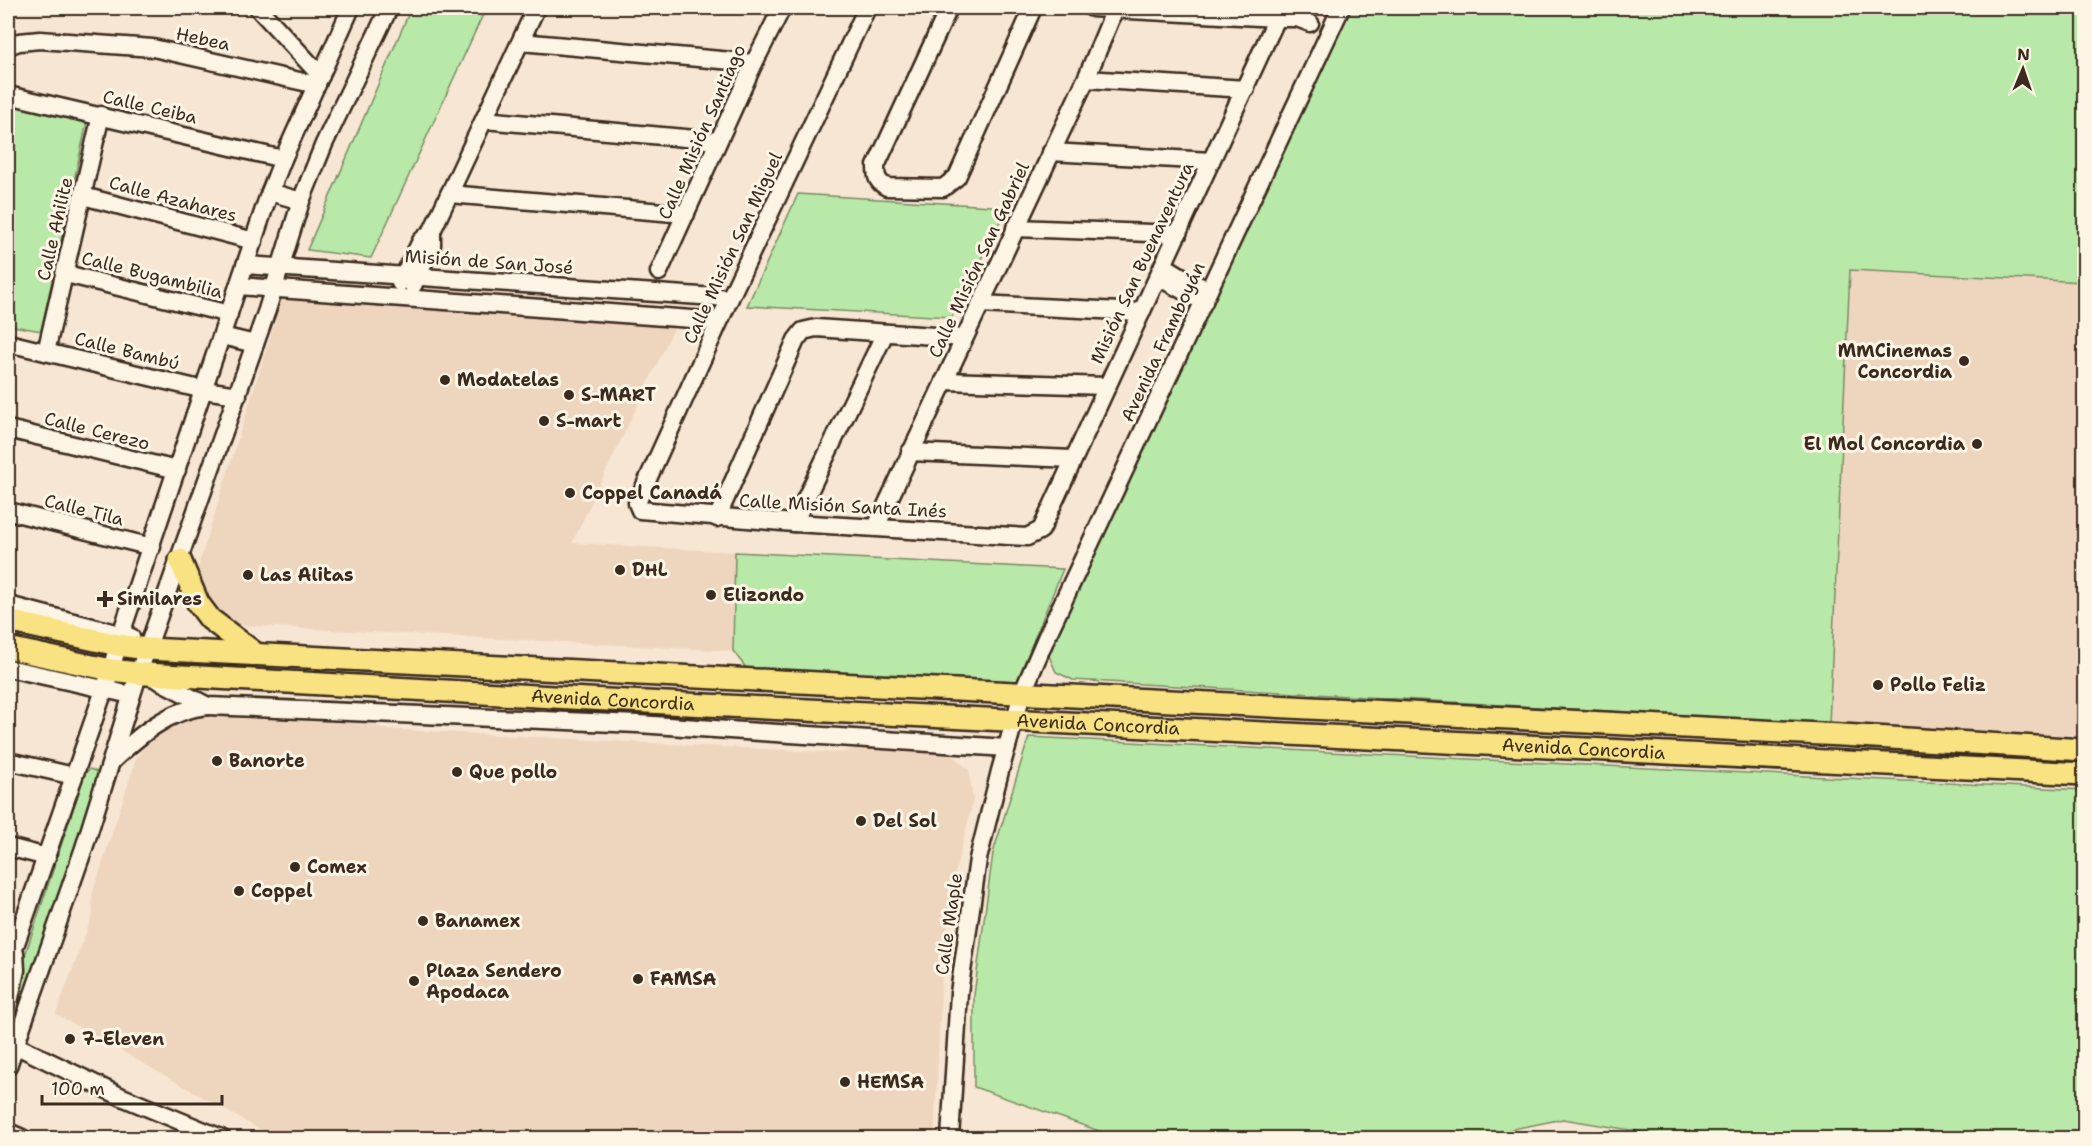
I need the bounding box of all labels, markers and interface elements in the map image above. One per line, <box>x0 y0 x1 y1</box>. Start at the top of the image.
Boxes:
street label: Hebea <box>174 22 232 56</box>
north arrow <box>1993 39 2053 99</box>
street label: Calle Misión Santiago <box>653 41 751 223</box>
text: N <box>2017 44 2030 65</box>
street label: Calle Ceiba <box>100 84 200 130</box>
street label: Calle Misión San Miguel <box>678 148 788 348</box>
street label: Calle Misión San Gabriel <box>923 158 1035 362</box>
street label: Misión San Buenaventura <box>1085 158 1199 368</box>
street label: Calle Azahares <box>107 170 239 228</box>
street label: Calle Ahilite <box>31 175 79 283</box>
street label: Misión de San José <box>404 244 574 280</box>
street label: Calle Bugambilia <box>79 246 225 304</box>
street label: Avenida Framboyán <box>1115 258 1211 426</box>
street label: Calle Bambú <box>72 326 182 376</box>
place label: MMCinemas Concordia <box>1838 339 1953 384</box>
marker: MMCinemas Concordia <box>1957 354 1971 368</box>
place label: Modatelas <box>457 368 559 392</box>
marker: Modatelas <box>438 373 452 387</box>
place label: S-MART <box>581 383 656 407</box>
marker: S-MART <box>562 388 576 402</box>
street label: Calle Cerezo <box>42 406 152 456</box>
place label: S-mart <box>556 409 621 433</box>
marker: S-mart <box>537 414 551 428</box>
place label: El Mol Concordia <box>1804 432 1966 456</box>
marker: El Mol Concordia <box>1970 437 1984 451</box>
place label: Coppel Canadá <box>582 481 723 505</box>
marker: Coppel Canadá <box>563 486 577 500</box>
street label: Calle Tila <box>42 489 126 531</box>
street label: Calle Misión Santa Inés <box>739 489 947 523</box>
place label: DHL <box>632 558 668 582</box>
place label: Las Alitas <box>260 563 353 587</box>
marker: DHL <box>613 563 627 577</box>
marker: Las Alitas <box>241 568 255 582</box>
place label: Elizondo <box>723 583 804 607</box>
place label: Similares <box>117 587 202 611</box>
marker: Elizondo <box>704 588 718 602</box>
marker: Similares <box>98 592 112 606</box>
place label: Pollo Feliz <box>1890 673 1986 697</box>
marker: Pollo Feliz <box>1871 678 1885 692</box>
street label: Avenida Concordia <box>530 684 695 716</box>
street label: Avenida Concordia <box>1016 708 1180 741</box>
street label: Avenida Concordia <box>1501 733 1666 765</box>
place label: Banorte <box>229 749 305 773</box>
marker: Banorte <box>210 754 224 768</box>
place label: Que pollo <box>469 760 557 784</box>
marker: Que pollo <box>450 765 464 779</box>
place label: Del Sol <box>873 809 937 833</box>
marker: Del Sol <box>854 814 868 828</box>
place label: Comex <box>307 855 367 879</box>
marker: Comex <box>288 860 302 874</box>
street label: Calle Maple <box>930 871 968 977</box>
place label: Coppel <box>251 879 312 903</box>
marker: Coppel <box>232 884 246 898</box>
place label: Banamex <box>435 909 520 933</box>
marker: Banamex <box>416 914 430 928</box>
place label: Plaza Sendero Apodaca <box>426 959 562 1004</box>
place label: FAMSA <box>650 967 717 991</box>
marker: FAMSA <box>631 972 645 986</box>
marker: Plaza Sendero Apodaca <box>407 974 421 988</box>
place label: 7-Eleven <box>82 1027 164 1051</box>
marker: 7-Eleven <box>63 1032 77 1046</box>
scale bar <box>42 1068 222 1106</box>
place label: HEMSA <box>857 1070 924 1094</box>
marker: HEMSA <box>838 1075 852 1089</box>
text: 100 m <box>51 1077 105 1101</box>

